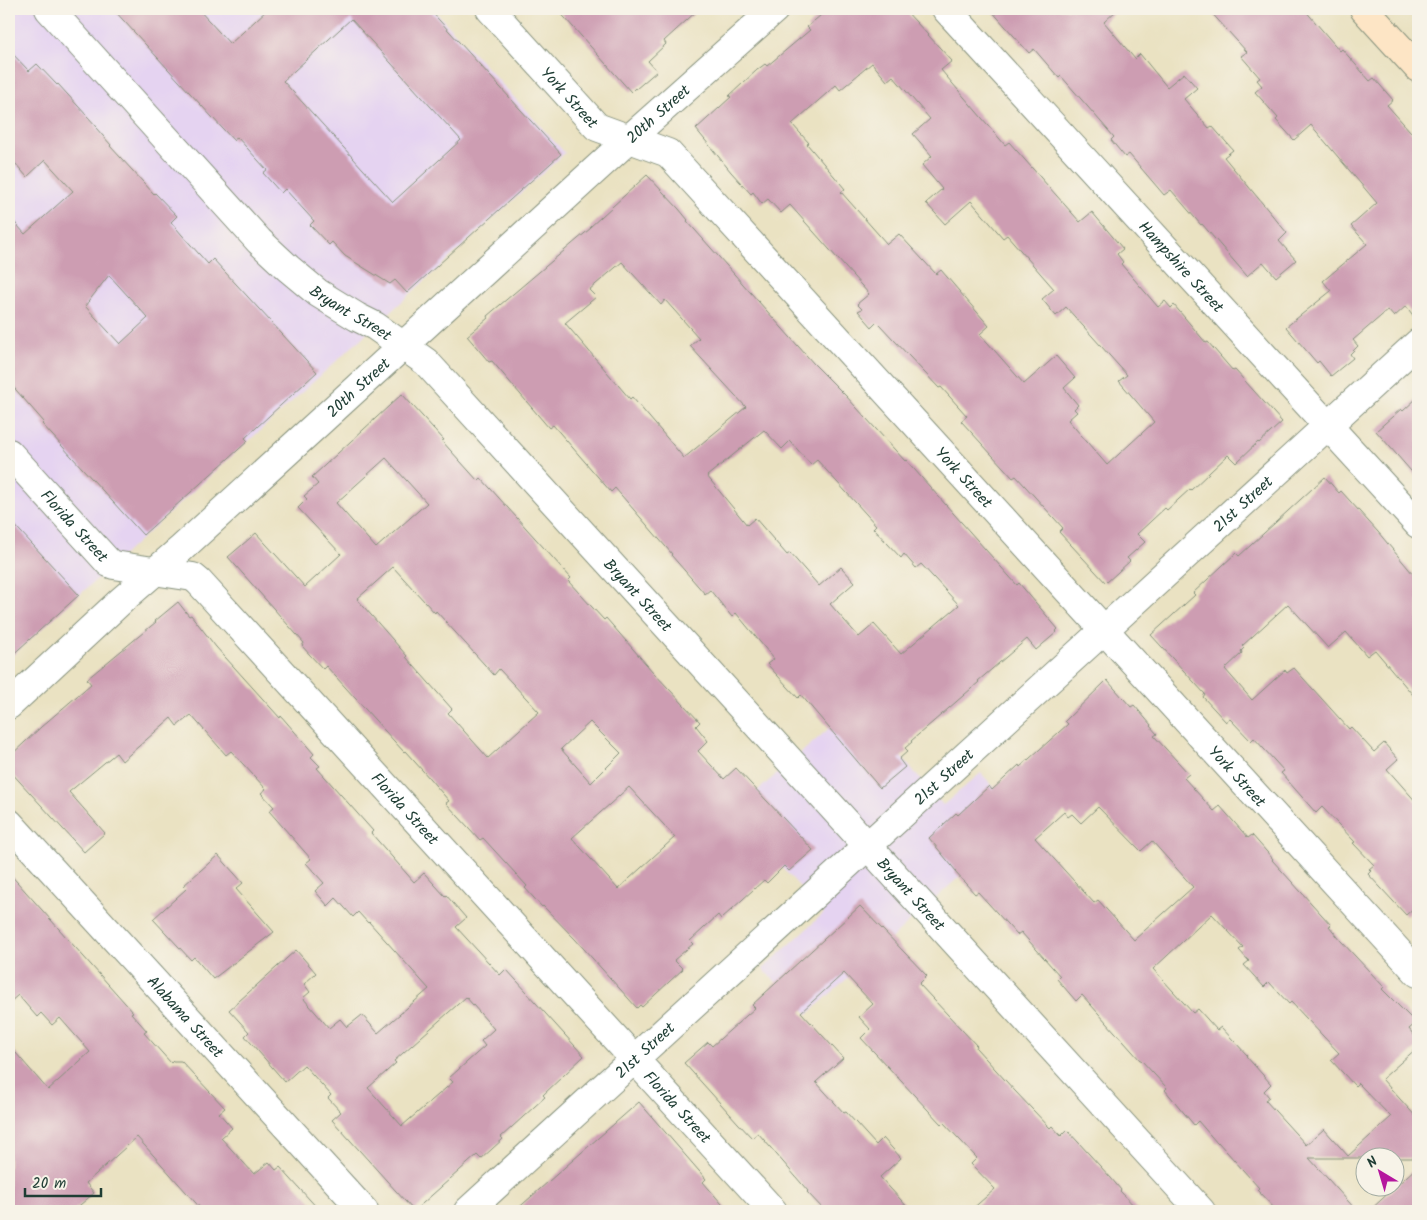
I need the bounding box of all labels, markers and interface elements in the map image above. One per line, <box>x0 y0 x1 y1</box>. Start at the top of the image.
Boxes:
street label: York Street <box>534 62 604 135</box>
street label: 20th Street <box>621 78 697 150</box>
street label: Hampshire Street <box>1132 216 1230 320</box>
street label: Bryant Street <box>303 280 397 349</box>
street label: 20th Street <box>321 352 397 424</box>
street label: York Street <box>928 441 999 515</box>
street label: 21st Street <box>1208 470 1280 539</box>
street label: Florida Street <box>34 484 114 569</box>
street label: Bryant Street <box>597 553 678 639</box>
street label: York Street <box>1202 740 1272 814</box>
street label: 21st Street <box>909 743 981 812</box>
street label: Florida Street <box>364 767 445 852</box>
street label: Bryant Street <box>870 852 951 938</box>
street label: Alabama Street <box>140 970 230 1065</box>
street label: 21st Street <box>610 1016 682 1085</box>
street label: Florida Street <box>637 1066 717 1150</box>
north arrow <box>1354 1148 1404 1198</box>
text: N <box>1362 1151 1383 1174</box>
scale bar <box>25 1165 101 1197</box>
text: 20 m <box>32 1172 66 1196</box>

